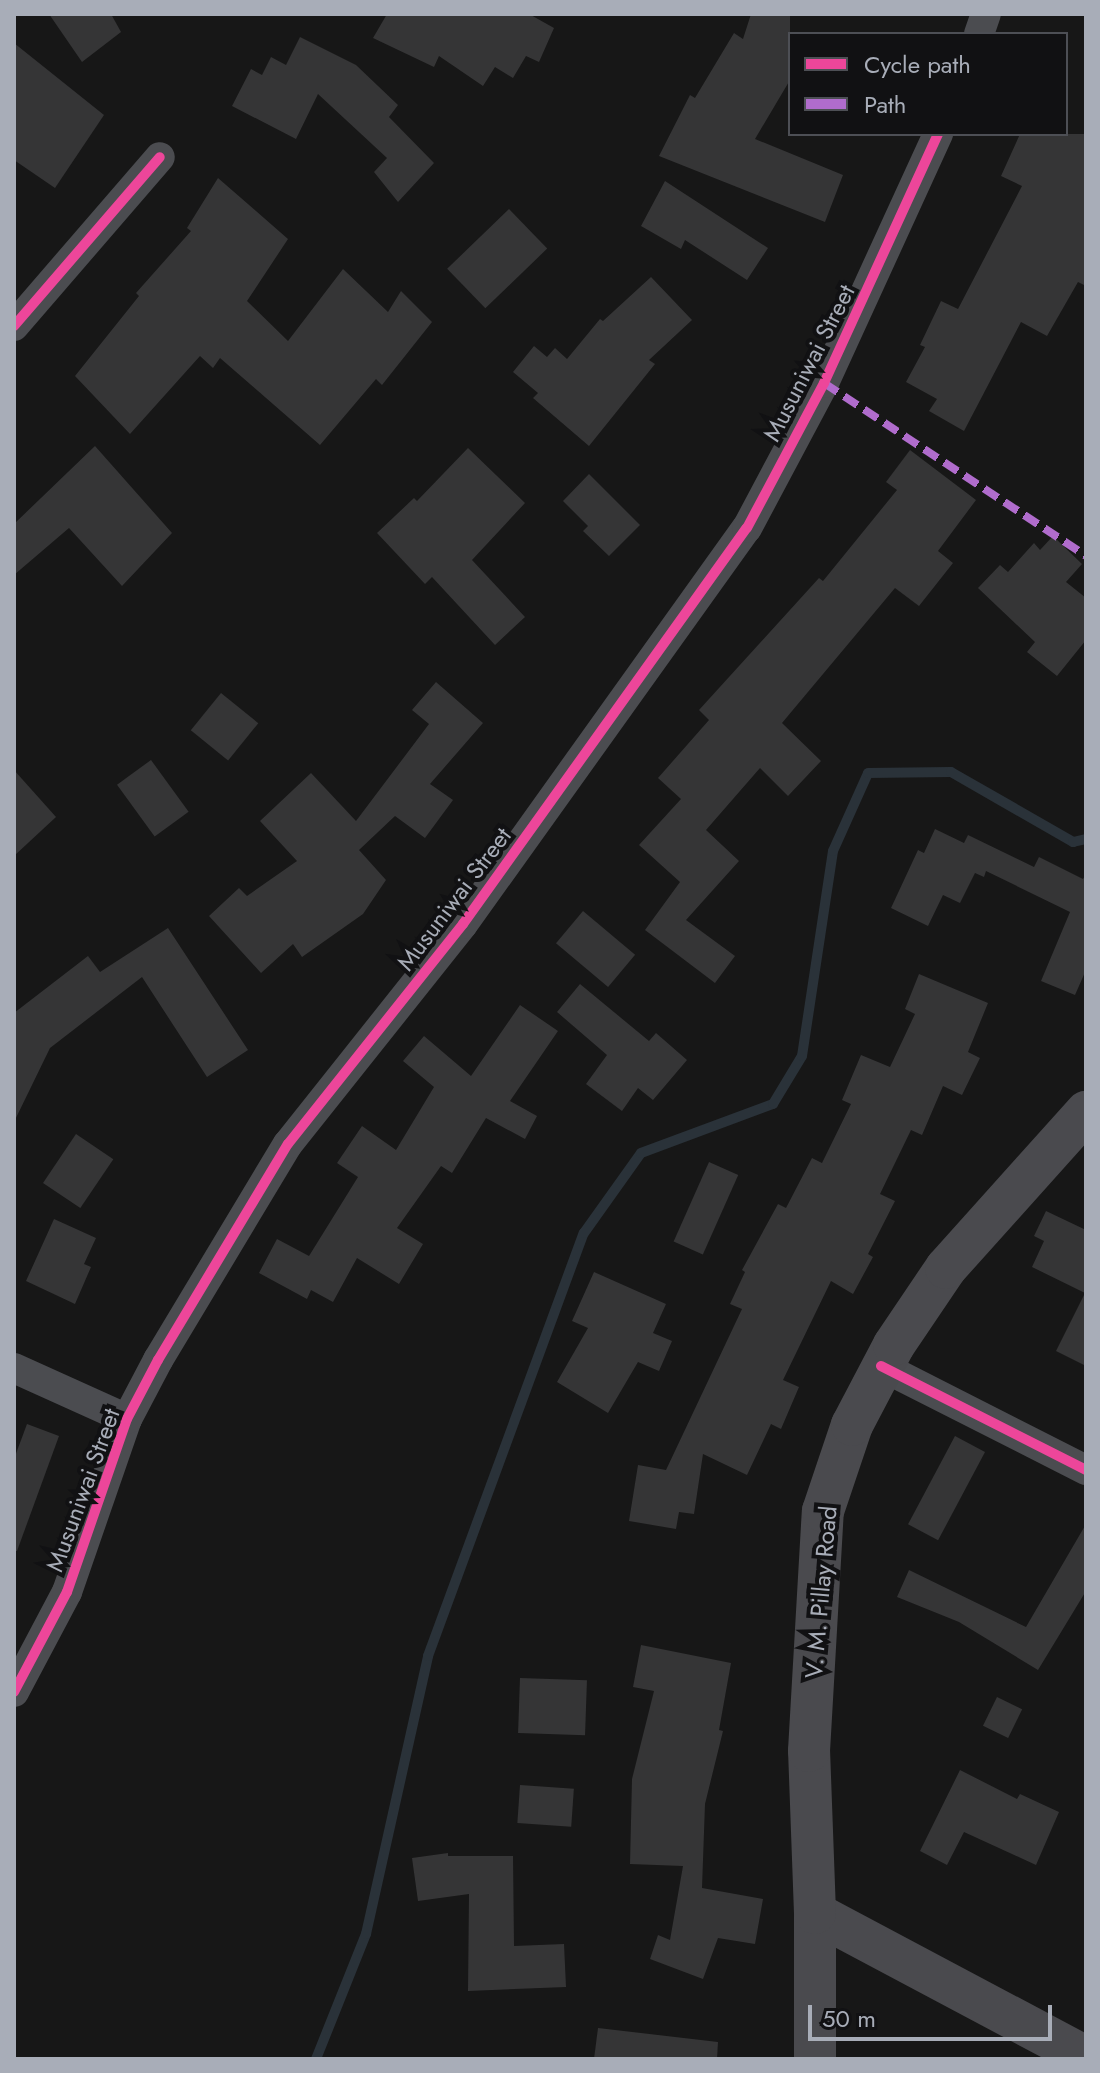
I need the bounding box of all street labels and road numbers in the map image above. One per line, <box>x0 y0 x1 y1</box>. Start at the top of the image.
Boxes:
street label: Musuniwai Street <box>757 280 861 446</box>
street label: Musuniwai Street <box>391 822 517 976</box>
street label: Musuniwai Street <box>40 1404 126 1576</box>
street label: V. M. Pillay Road <box>799 1505 843 1679</box>

